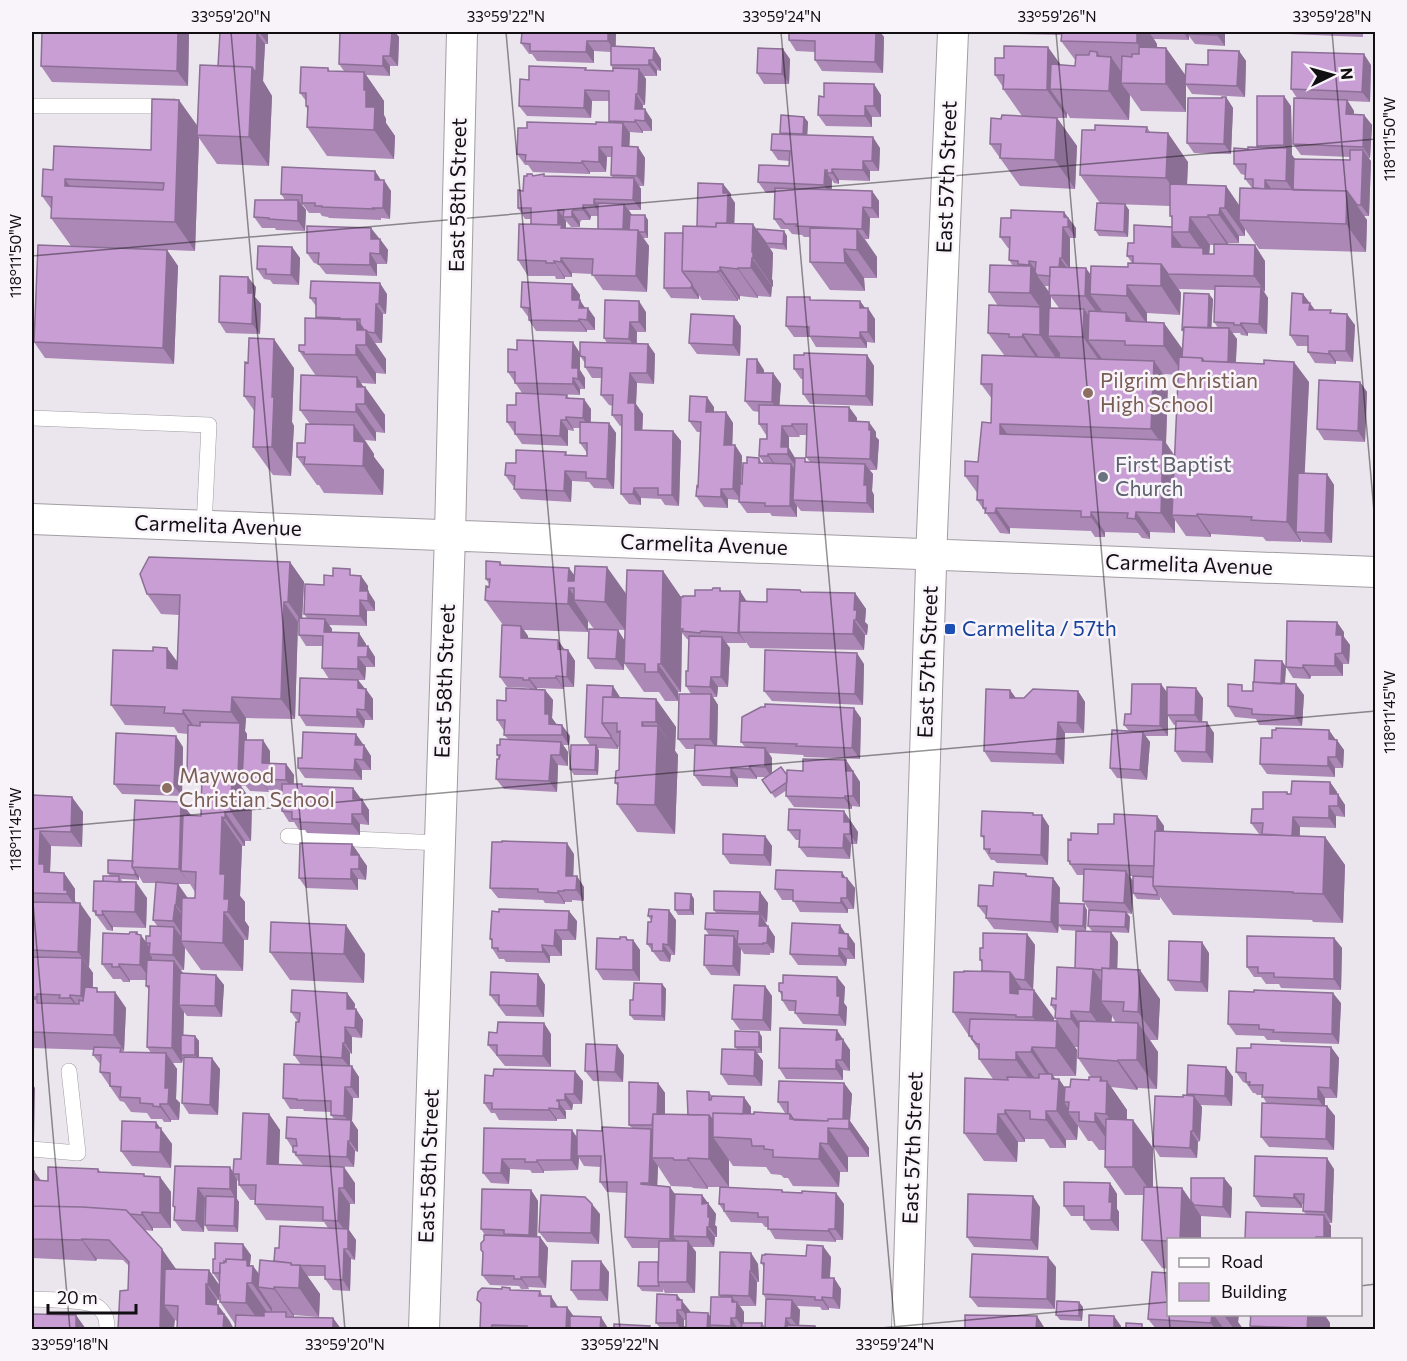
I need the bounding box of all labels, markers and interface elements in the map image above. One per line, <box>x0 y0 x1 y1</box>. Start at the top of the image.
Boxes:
text: 33°59'20"N <box>191 7 271 25</box>
text: 33°59'22"N <box>467 7 545 25</box>
text: 33°59'24"N <box>743 7 821 25</box>
text: 33°59'26"N <box>1017 7 1097 25</box>
text: 33°59'28"N <box>1292 7 1372 25</box>
north arrow <box>1302 45 1362 105</box>
text: N <box>1337 67 1357 80</box>
text: 118°11'50"W <box>1380 97 1398 181</box>
street label: East 57th Street <box>930 100 961 254</box>
street label: East 58th Street <box>443 118 470 272</box>
text: 118°11'50"W <box>6 214 24 298</box>
place label: Pilgrim Christian High School <box>1100 367 1258 416</box>
marker: Pilgrim Christian High School <box>1081 386 1095 400</box>
place label: First Baptist Church <box>1115 451 1232 500</box>
marker: First Baptist Church <box>1096 470 1110 484</box>
street label: Carmelita Avenue <box>134 509 302 540</box>
street label: Carmelita Avenue <box>620 528 788 559</box>
street label: Carmelita Avenue <box>1105 548 1273 579</box>
street label: East 57th Street <box>911 585 942 739</box>
street label: East 58th Street <box>428 603 459 759</box>
place label: Carmelita / 57th <box>962 615 1117 640</box>
marker: Carmelita / 57th <box>943 622 957 636</box>
text: 118°11'45"W <box>1380 670 1398 754</box>
place label: Maywood Christian School <box>179 762 335 811</box>
marker: Maywood Christian School <box>160 781 174 795</box>
text: 118°11'45"W <box>6 787 24 871</box>
street label: East 57th Street <box>896 1071 927 1225</box>
street label: East 58th Street <box>412 1088 443 1244</box>
legend <box>1167 1238 1362 1316</box>
text: Road <box>1221 1250 1263 1272</box>
scale bar <box>48 1277 136 1315</box>
text: Building <box>1221 1280 1287 1302</box>
text: 20 m <box>57 1286 98 1308</box>
text: 33°59'18"N <box>31 1335 109 1353</box>
text: 33°59'20"N <box>305 1335 385 1353</box>
text: 33°59'22"N <box>581 1335 659 1353</box>
text: 33°59'24"N <box>856 1335 934 1353</box>

